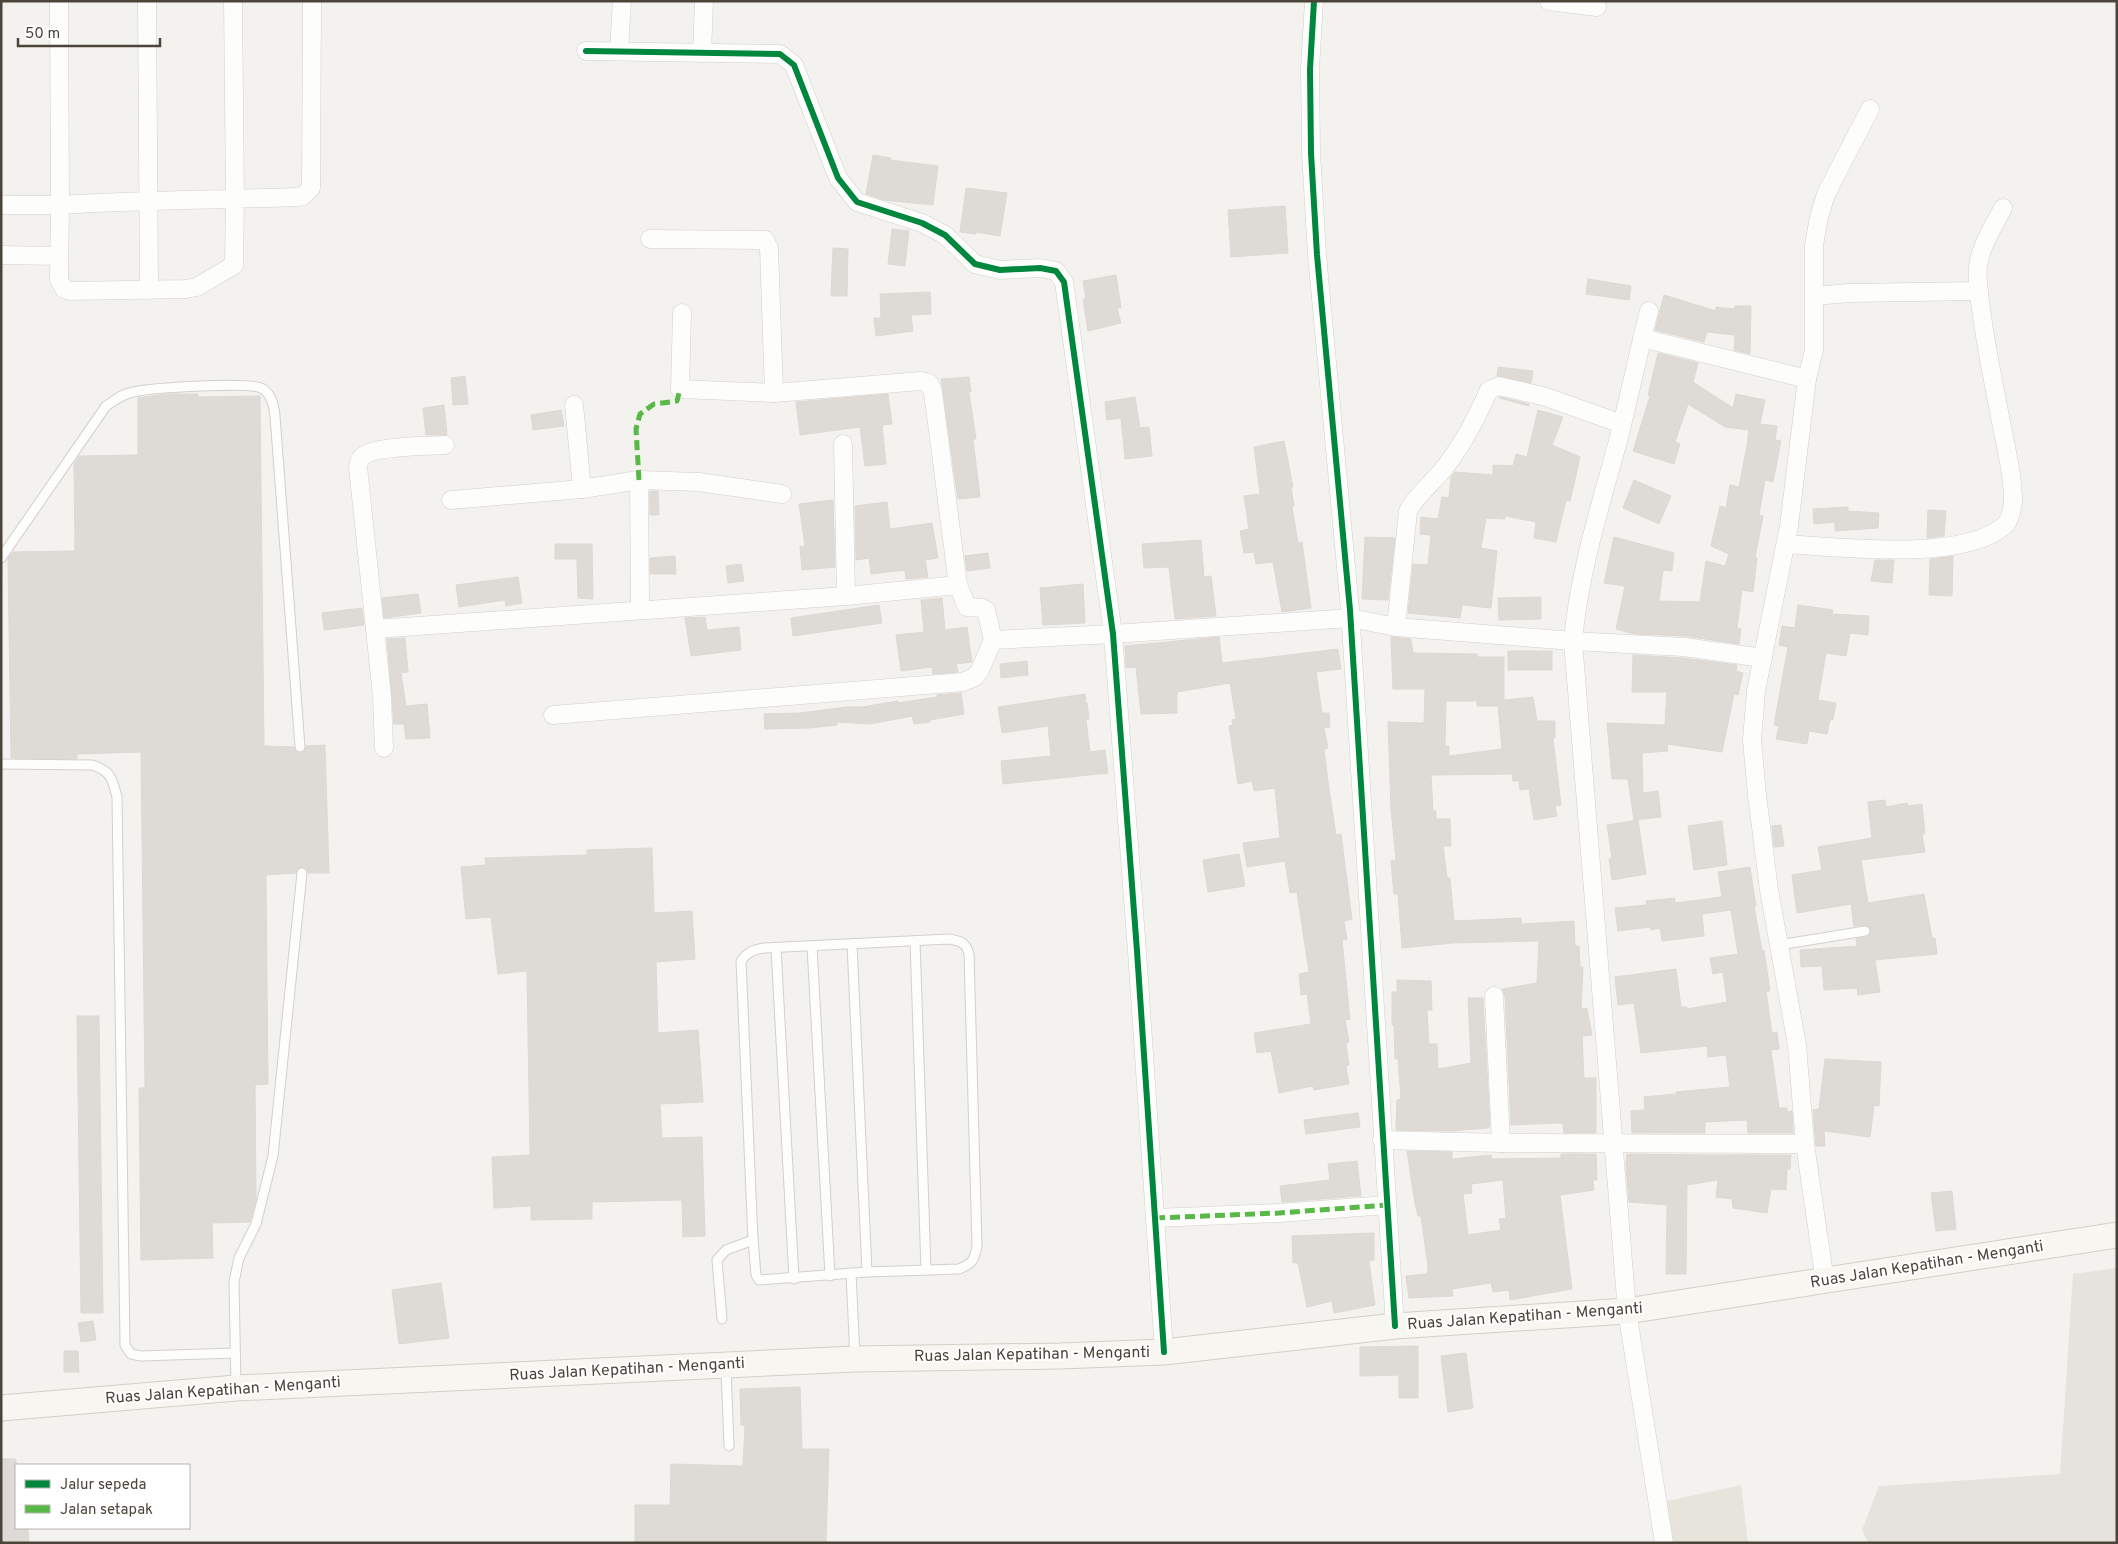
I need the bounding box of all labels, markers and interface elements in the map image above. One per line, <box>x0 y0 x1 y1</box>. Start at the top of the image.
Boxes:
scale bar <box>18 15 160 47</box>
text: 50 m <box>25 25 60 44</box>
street label: Ruas Jalan Kepatihan - Menganti <box>1809 1237 2045 1293</box>
street label: Ruas Jalan Kepatihan - Menganti <box>1407 1299 1643 1335</box>
street label: Ruas Jalan Kepatihan - Menganti <box>914 1343 1150 1367</box>
street label: Ruas Jalan Kepatihan - Menganti <box>509 1354 745 1386</box>
street label: Ruas Jalan Kepatihan - Menganti <box>105 1373 341 1409</box>
legend <box>15 1464 190 1529</box>
text: Jalur sepeda <box>60 1476 146 1495</box>
text: Jalan setapak <box>60 1501 153 1520</box>

